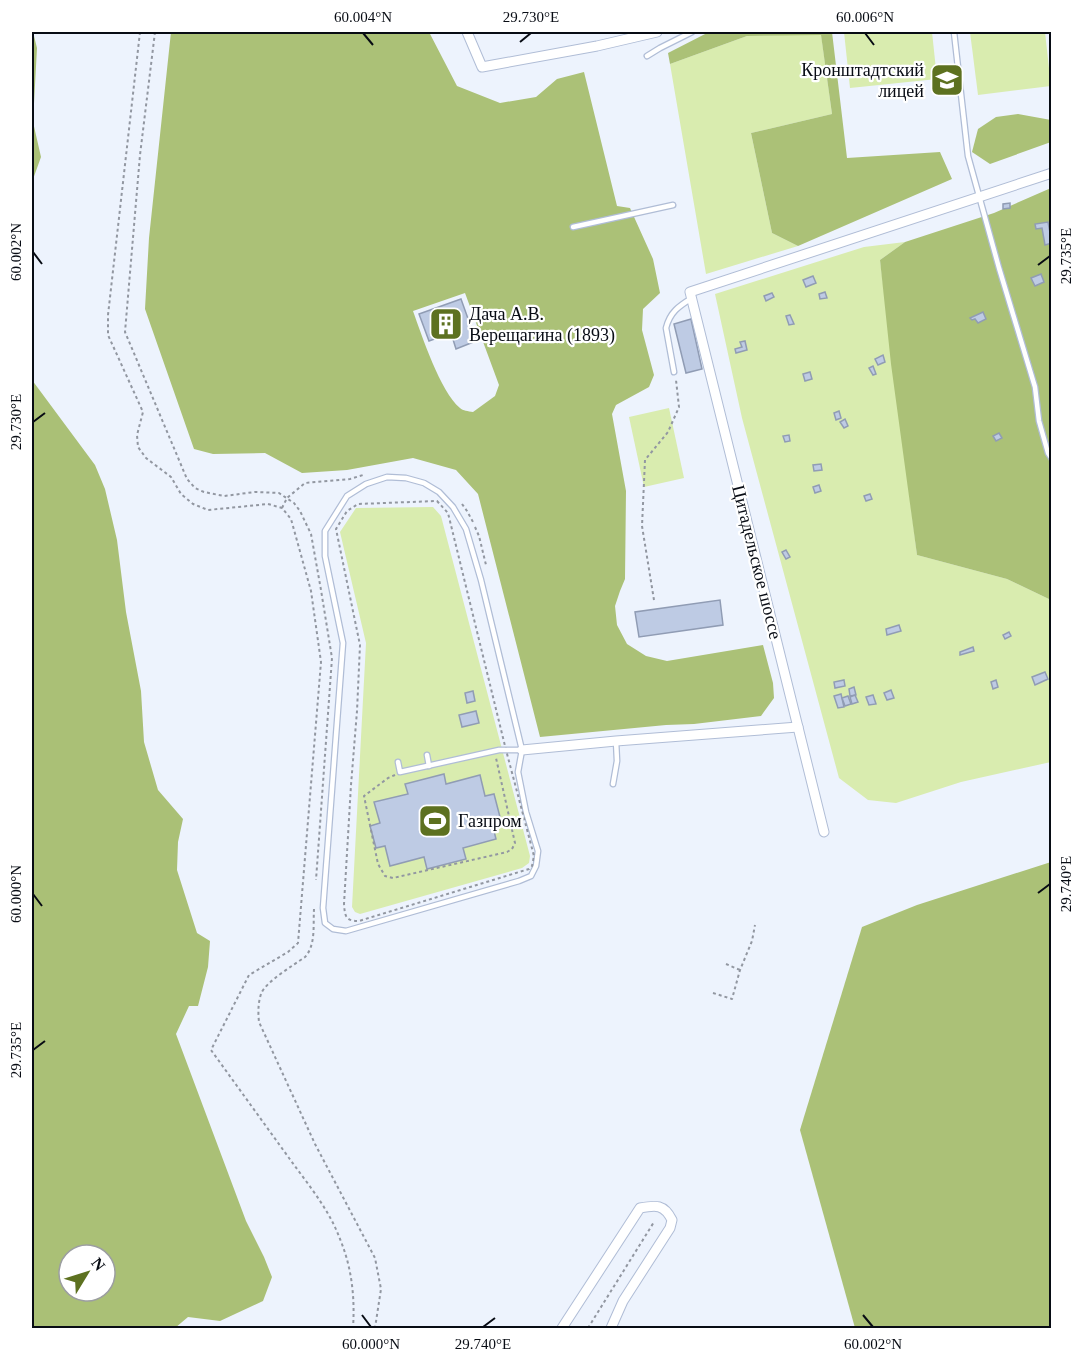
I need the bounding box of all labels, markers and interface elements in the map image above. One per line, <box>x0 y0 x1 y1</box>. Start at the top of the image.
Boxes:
text: 60.004°N <box>334 9 392 25</box>
text: 29.730°E <box>503 9 559 25</box>
text: 60.006°N <box>836 9 894 25</box>
place label: Кронштадтский лицей <box>801 60 924 101</box>
school or university icon: Кронштадтский лицей <box>929 62 965 98</box>
text: 60.002°N <box>8 223 24 281</box>
text: 29.735°E <box>1058 228 1074 284</box>
place label: Дача А.В. Верещагина (1893) <box>469 304 615 346</box>
building icon: Дача А.В. Верещагина (1893) <box>428 306 464 342</box>
text: 29.730°E <box>8 394 24 450</box>
street label: Цитадельское шоссе <box>728 483 786 641</box>
sports icon: Газпром <box>417 803 453 839</box>
place label: Газпром <box>458 811 522 831</box>
text: 29.740°E <box>1058 856 1074 912</box>
text: 60.000°N <box>8 865 24 923</box>
text: 29.735°E <box>8 1022 24 1078</box>
north arrow <box>57 1243 117 1303</box>
text: N <box>88 1254 109 1274</box>
text: 60.000°N <box>342 1336 400 1352</box>
text: 29.740°E <box>455 1336 511 1352</box>
text: 60.002°N <box>844 1336 902 1352</box>

